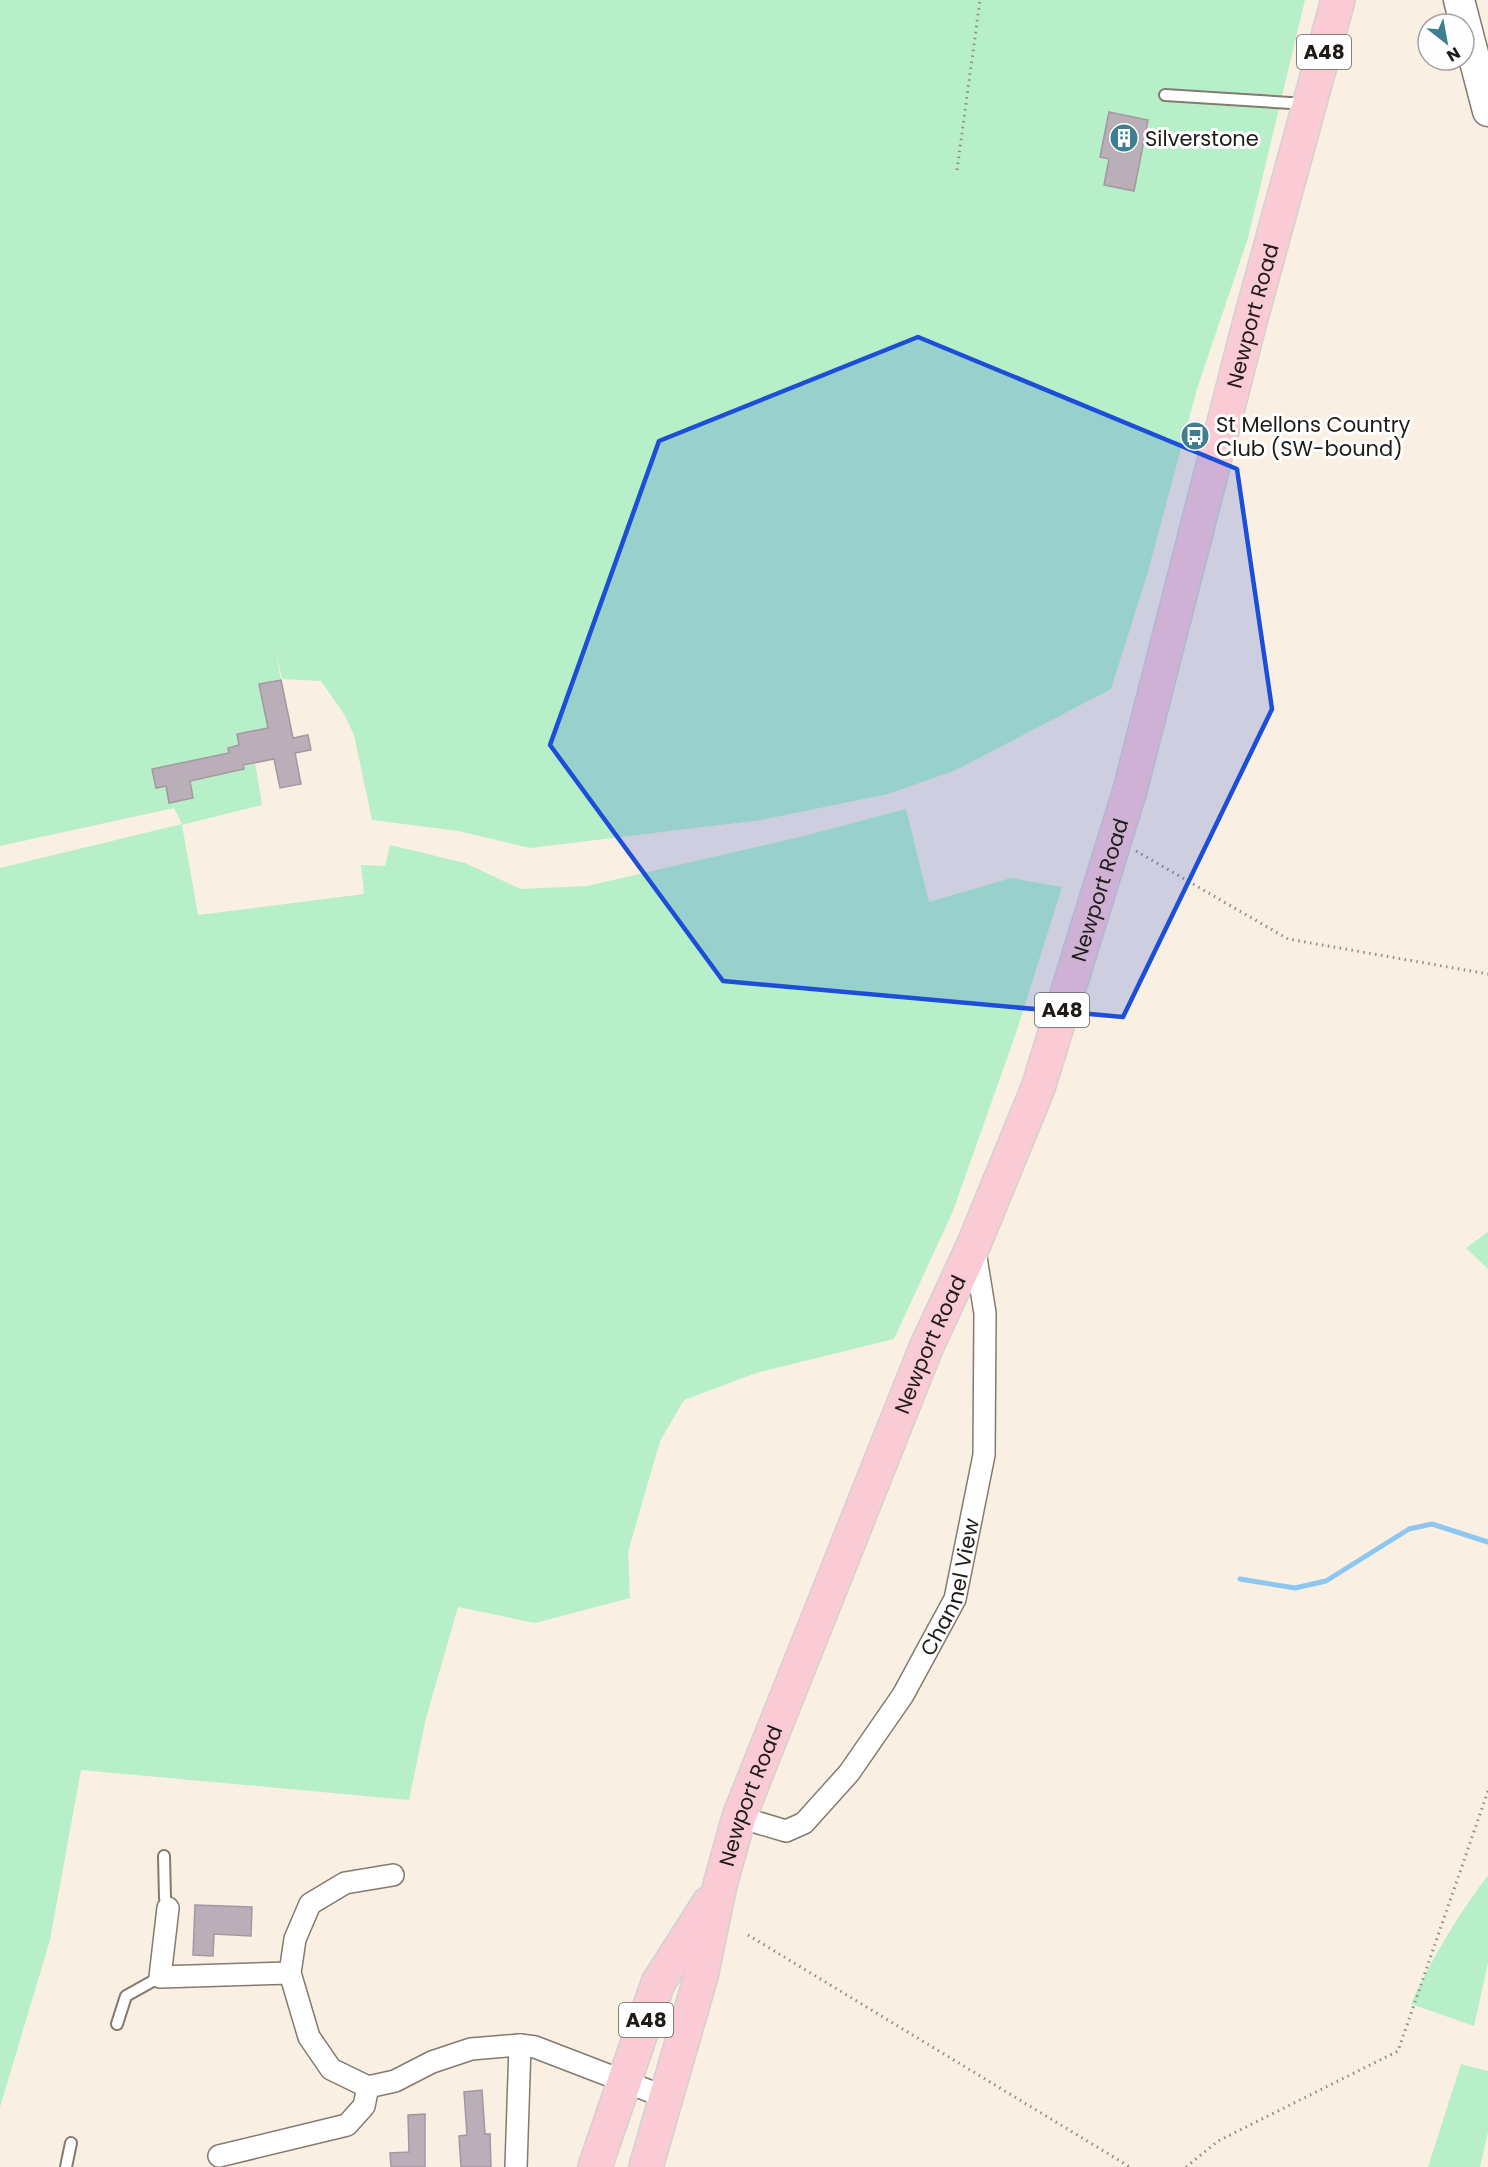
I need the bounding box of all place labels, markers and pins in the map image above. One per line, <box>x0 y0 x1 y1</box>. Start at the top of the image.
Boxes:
building icon: Silverstone <box>1108 122 1140 154</box>
place label: Silverstone <box>1145 124 1259 153</box>
place label: St Mellons Country Club (SW-bound) <box>1216 410 1410 463</box>
bus stop icon: St Mellons Country Club (SW-bound) <box>1179 420 1211 452</box>

